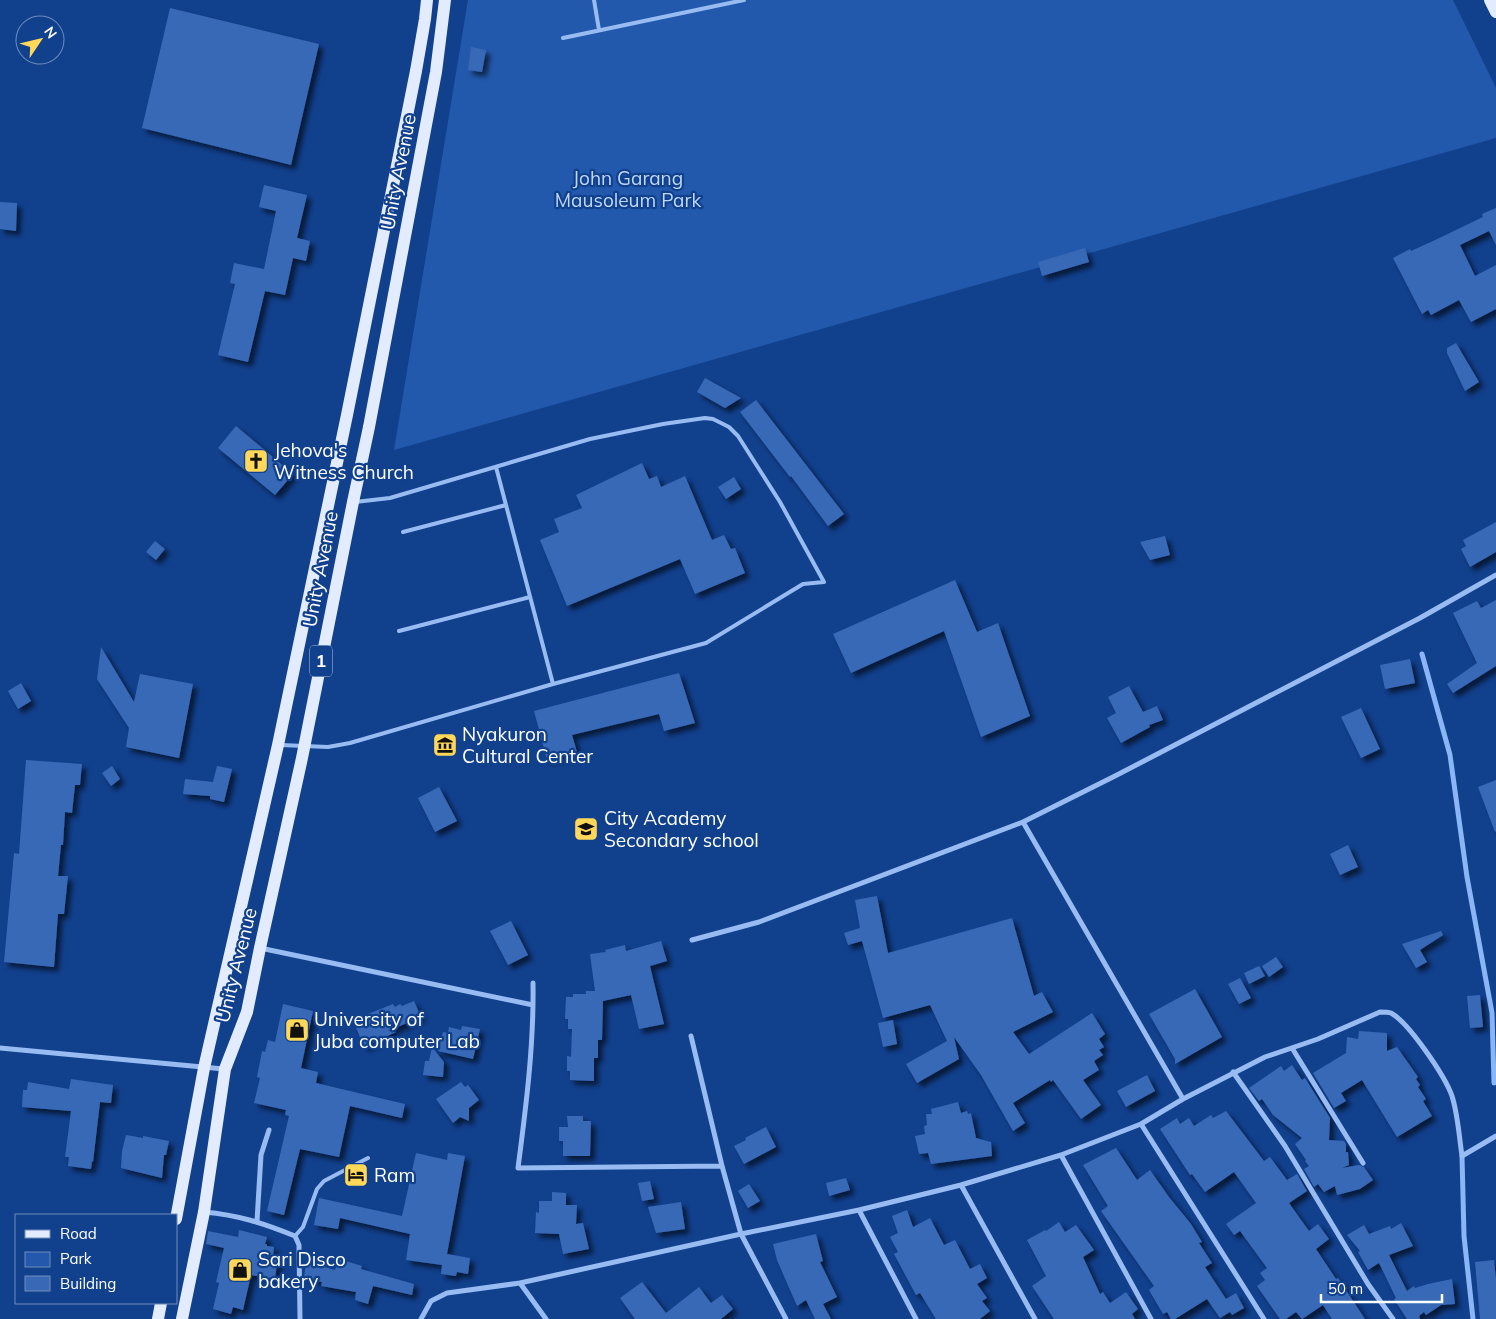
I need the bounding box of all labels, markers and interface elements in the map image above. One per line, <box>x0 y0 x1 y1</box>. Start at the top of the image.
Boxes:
north arrow <box>15 15 65 65</box>
text: N <box>40 23 61 42</box>
street label: Unity Avenue <box>375 112 421 232</box>
park label: John Garang Mausoleum Park <box>555 166 701 212</box>
place label: Jehova's Witness Church <box>274 438 414 484</box>
church icon: Jehova's Witness Church <box>243 448 269 474</box>
street label: Unity Avenue <box>297 509 343 629</box>
road number: 1 <box>310 646 332 676</box>
place label: Nyakuron Cultural Center <box>462 722 593 768</box>
museum icon: Nyakuron Cultural Center <box>432 732 458 758</box>
place label: City Academy Secondary school <box>604 806 759 852</box>
school or university icon: City Academy Secondary school <box>573 816 599 842</box>
street label: Unity Avenue <box>210 905 262 1025</box>
place label: University of Juba computer Lab <box>314 1007 480 1053</box>
shop icon: University of Juba computer Lab <box>284 1017 310 1043</box>
hotel icon: Ram <box>343 1162 369 1188</box>
place label: Ram <box>374 1163 415 1187</box>
legend <box>15 1214 178 1304</box>
text: Road <box>60 1224 97 1243</box>
place label: Sari Disco bakery <box>258 1247 346 1293</box>
text: Park <box>60 1249 92 1268</box>
shop icon: Sari Disco bakery <box>227 1257 253 1283</box>
scale bar <box>1321 1272 1442 1304</box>
text: Building <box>60 1274 116 1293</box>
text: 50 m <box>1328 1279 1363 1298</box>

